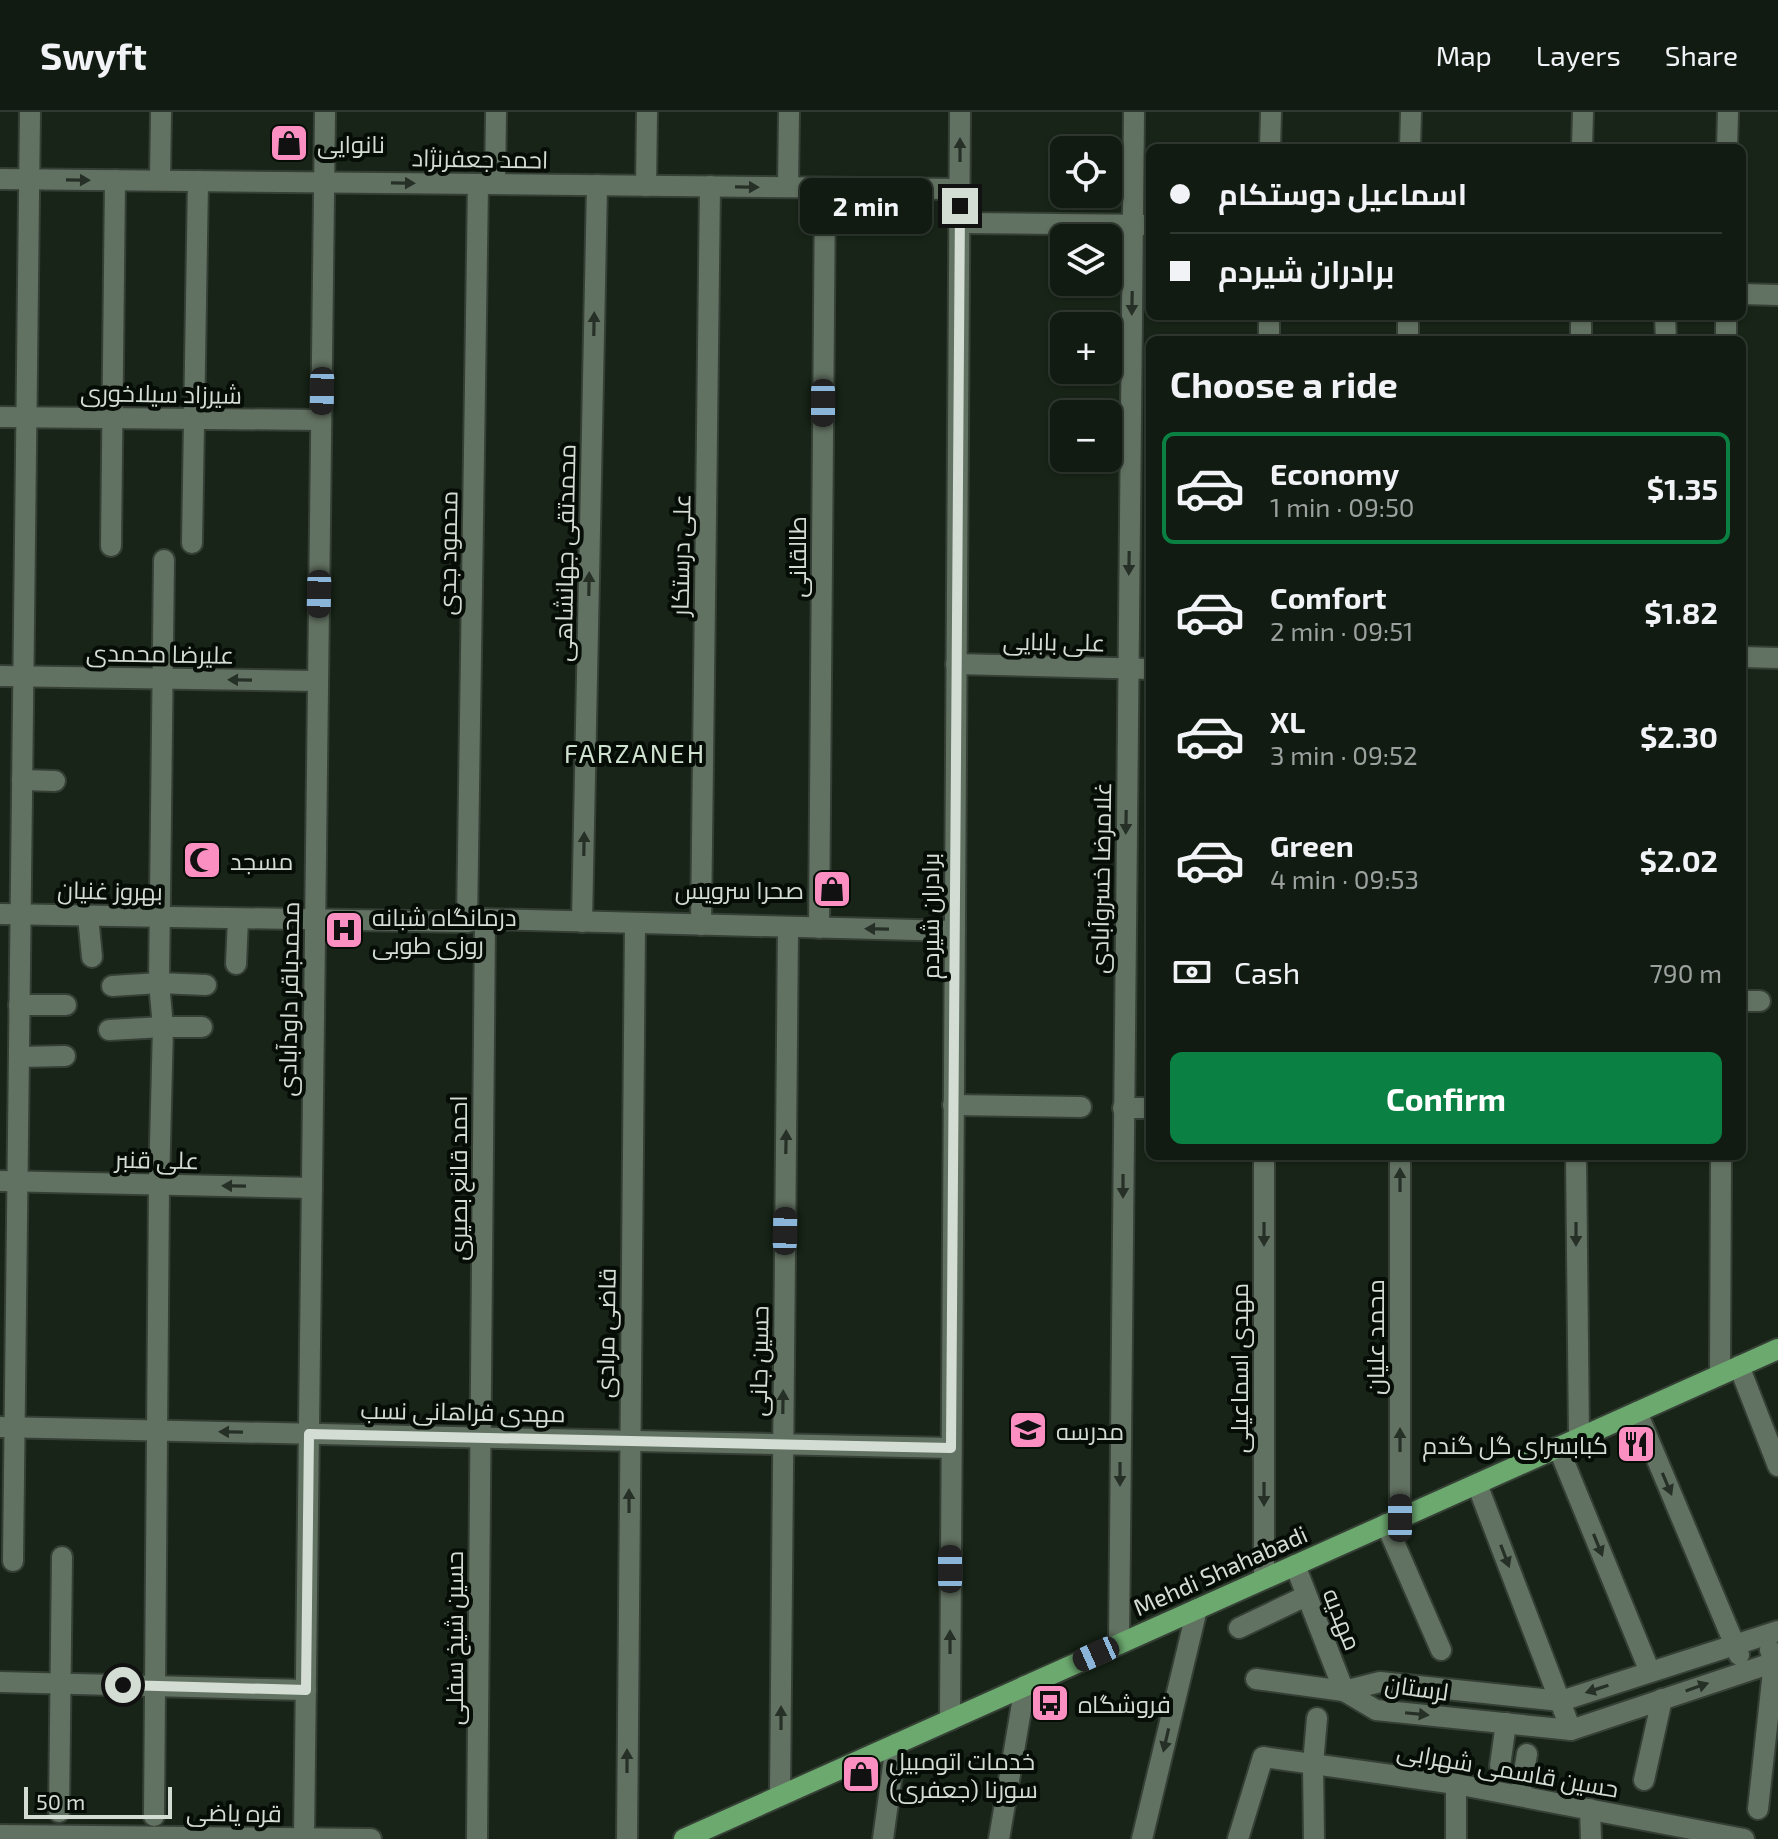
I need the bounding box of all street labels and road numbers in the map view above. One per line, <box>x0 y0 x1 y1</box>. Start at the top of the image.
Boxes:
street label: احمد جعفرنژاد <box>411 142 549 174</box>
street label: شیرزاد سیلاخوری <box>80 377 242 410</box>
street label: محمدتقی جهانشاهی <box>548 444 581 662</box>
street label: محمود جدی <box>431 490 464 616</box>
street label: علی درستکار <box>664 494 697 618</box>
street label: طالقانی <box>782 516 812 598</box>
street label: علی بابایی <box>1002 626 1106 657</box>
street label: علیرضا محمدی <box>86 637 234 670</box>
street label: غلامرضا خسروآبادی <box>1084 782 1117 974</box>
street label: برادران شیردم <box>915 853 947 979</box>
street label: بهروز غنیان <box>57 875 163 906</box>
street label: محمدباقر داودآبادی <box>272 901 305 1097</box>
street label: احمد قانع بصیری <box>443 1095 475 1261</box>
street label: علی قنبر <box>113 1144 199 1175</box>
street label: قاضی مرادی <box>589 1268 622 1398</box>
street label: محمد علیان <box>1360 1279 1390 1395</box>
street label: مهدی اسماعیلی <box>1224 1283 1254 1453</box>
street label: حسین جانی <box>743 1305 774 1417</box>
street label: مهدی فراهانی نسب <box>360 1395 566 1428</box>
street label: Mehdi Shahabadi <box>1129 1519 1311 1621</box>
street label: حسین شیخ سفلی <box>439 1551 471 1725</box>
street label: مهدیه <box>1317 1584 1369 1655</box>
street label: لرستان <box>1383 1668 1451 1707</box>
street label: حسین قاسمی شهرابی <box>1395 1735 1621 1804</box>
street label: قره یاضی <box>186 1797 282 1828</box>

